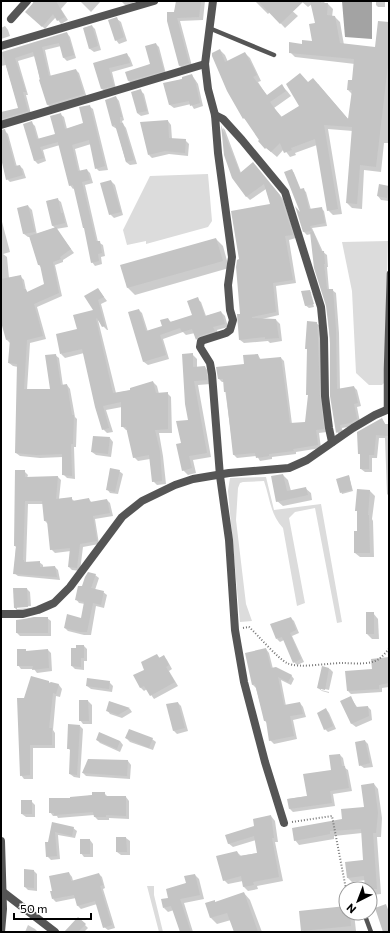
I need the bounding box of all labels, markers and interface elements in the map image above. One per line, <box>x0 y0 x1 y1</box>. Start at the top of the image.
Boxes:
north arrow <box>338 881 378 921</box>
scale bar <box>14 895 91 921</box>
text: 50 m <box>20 901 48 915</box>
text: N <box>344 901 358 916</box>

